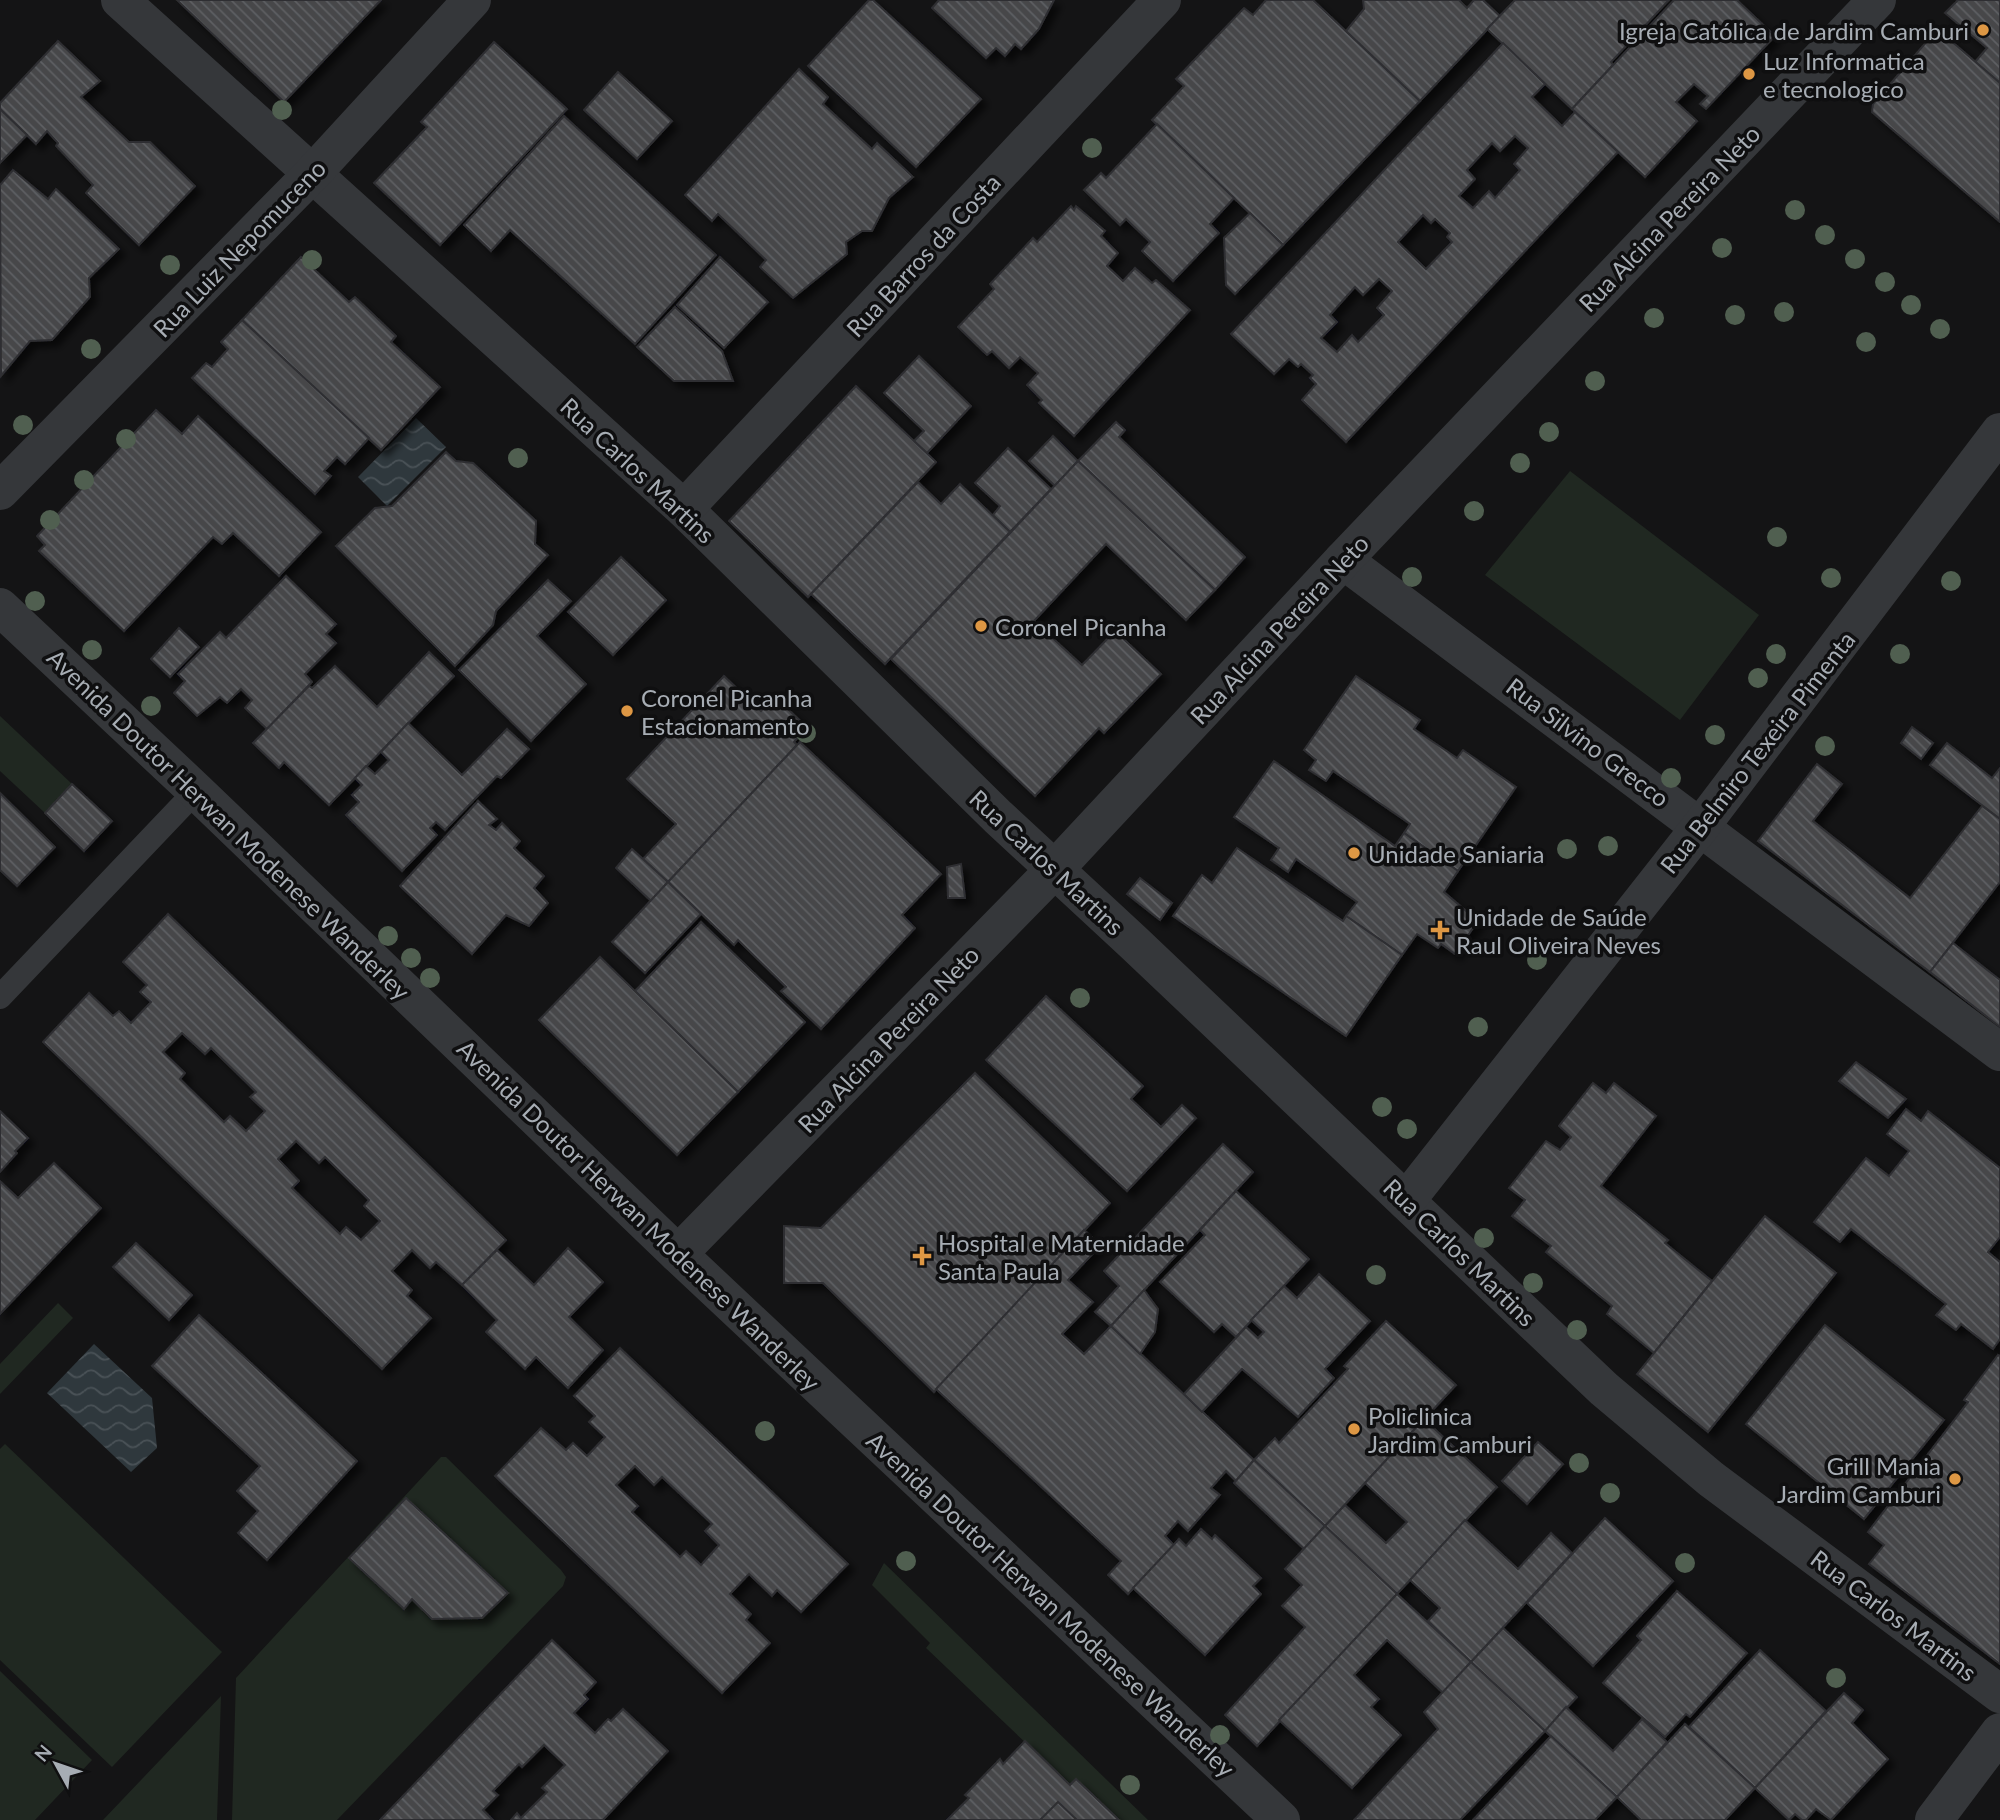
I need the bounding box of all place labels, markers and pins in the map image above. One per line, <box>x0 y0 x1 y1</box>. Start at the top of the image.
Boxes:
place label: Igreja Católica de Jardim Camburi <box>1619 16 1969 45</box>
marker: Igreja Católica de Jardim Camburi <box>1975 22 1991 38</box>
place label: Luz Informatica e tecnologico <box>1763 46 1925 103</box>
marker: Luz Informatica e tecnologico <box>1741 66 1757 82</box>
place label: Coronel Picanha <box>995 612 1166 641</box>
marker: Coronel Picanha <box>973 618 989 634</box>
place label: Coronel Picanha Estacionamento <box>641 683 812 740</box>
marker: Coronel Picanha Estacionamento <box>619 703 635 719</box>
place label: Unidade Saniaria <box>1368 839 1544 868</box>
marker: Unidade Saniaria <box>1346 845 1362 861</box>
place label: Unidade de Saúde Raul Oliveira Neves <box>1456 902 1661 959</box>
marker: Unidade de Saúde Raul Oliveira Neves <box>1430 920 1450 940</box>
place label: Hospital e Maternidade Santa Paula <box>938 1228 1185 1285</box>
marker: Hospital e Maternidade Santa Paula <box>912 1246 932 1266</box>
place label: Policlinica Jardim Camburi <box>1368 1401 1532 1458</box>
marker: Policlinica Jardim Camburi <box>1346 1421 1362 1437</box>
place label: Grill Mania Jardim Camburi <box>1777 1451 1941 1508</box>
marker: Grill Mania Jardim Camburi <box>1947 1471 1963 1487</box>

